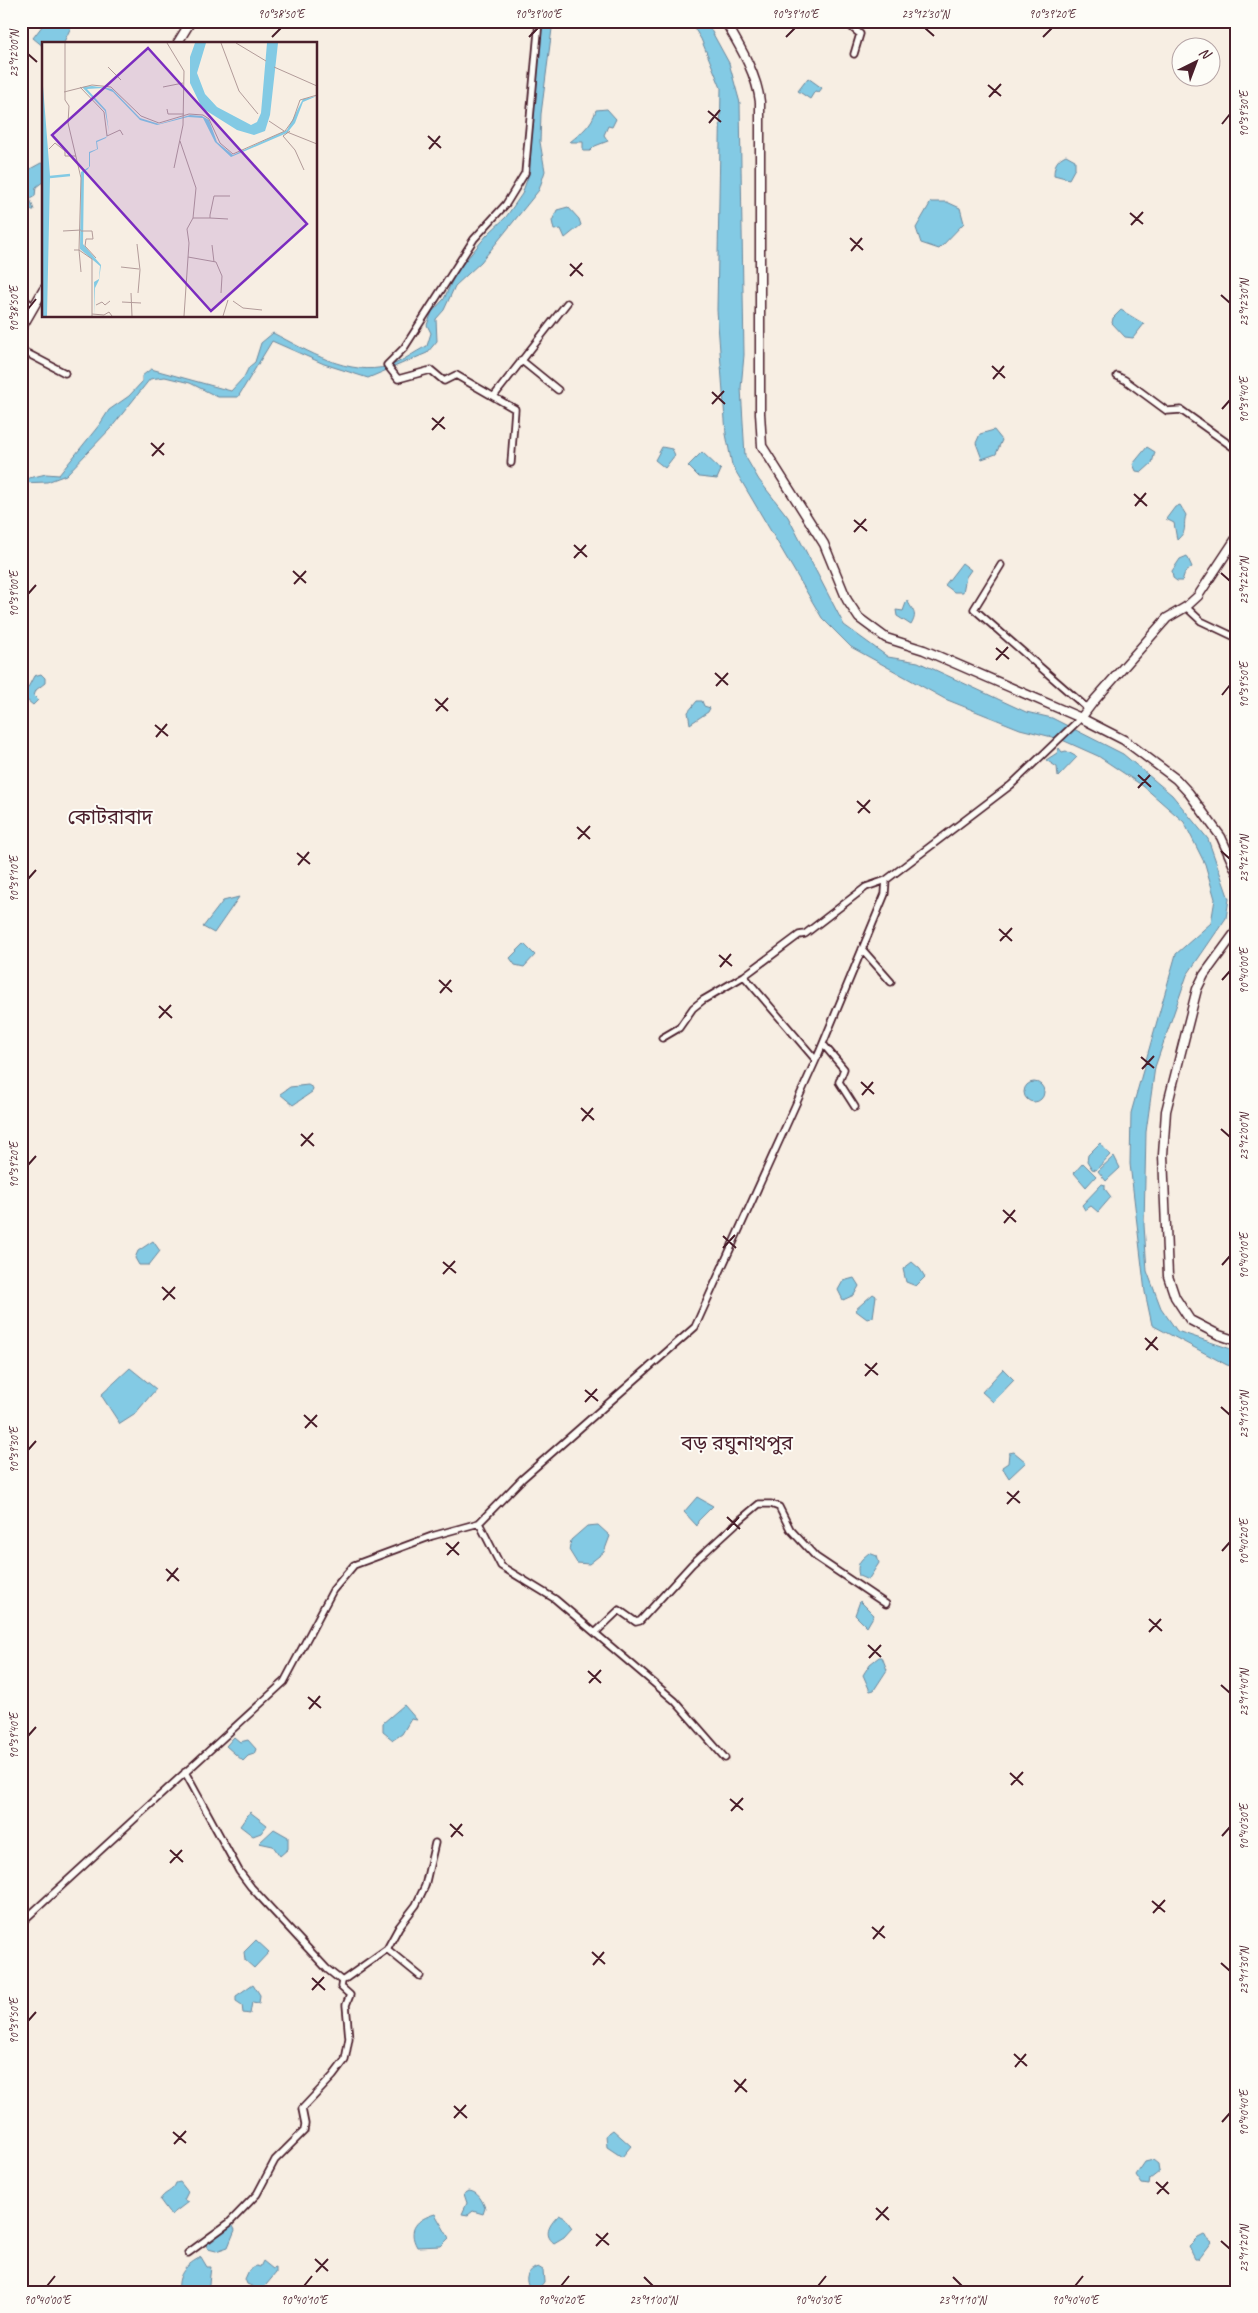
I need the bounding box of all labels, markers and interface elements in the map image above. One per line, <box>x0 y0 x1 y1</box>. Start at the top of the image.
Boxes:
text: 90°38'50"E <box>258 6 306 22</box>
text: 90°39'00"E <box>515 6 563 22</box>
text: 90°39'10"E <box>772 6 820 22</box>
text: 23°12'30"N <box>901 6 950 22</box>
text: 90°39'20"E <box>1029 6 1077 22</box>
text: 23°12'00"N <box>6 29 22 78</box>
north arrow <box>1170 38 1220 88</box>
inset map <box>42 42 318 318</box>
text: N <box>1195 43 1215 63</box>
text: 90°39'30"E <box>1236 89 1252 137</box>
text: 23°12'30"N <box>1236 278 1252 327</box>
text: 90°38'50"E <box>6 284 22 332</box>
text: 90°39'40"E <box>1236 375 1252 423</box>
text: 23°12'20"N <box>1236 556 1252 605</box>
text: 90°39'00"E <box>6 569 22 617</box>
text: 90°39'50"E <box>1236 660 1252 708</box>
district label: কোটরাবাদ <box>67 805 154 830</box>
text: 23°12'10"N <box>1236 834 1252 883</box>
text: 90°39'10"E <box>6 854 22 902</box>
text: 90°40'00"E <box>1236 946 1252 994</box>
text: 23°12'00"N <box>1236 1112 1252 1161</box>
text: 90°39'20"E <box>6 1140 22 1188</box>
text: 90°40'10"E <box>1236 1231 1252 1279</box>
text: 23°11'50"N <box>1236 1390 1252 1439</box>
text: 90°39'30"E <box>6 1425 22 1473</box>
district label: বড় রঘুনাথপুর <box>680 1431 794 1456</box>
text: 90°40'20"E <box>1236 1517 1252 1565</box>
text: 23°11'40"N <box>1236 1668 1252 1717</box>
text: 90°39'40"E <box>6 1711 22 1759</box>
text: 90°40'30"E <box>1236 1802 1252 1850</box>
text: 23°11'30"N <box>1236 1946 1252 1995</box>
text: 90°39'50"E <box>6 1996 22 2044</box>
text: 90°40'40"E <box>1236 2088 1252 2136</box>
text: 23°11'20"N <box>1236 2224 1252 2273</box>
text: 90°40'00"E <box>24 2292 72 2308</box>
text: 90°40'10"E <box>281 2292 329 2308</box>
text: 90°40'20"E <box>538 2292 586 2308</box>
text: 23°11'00"N <box>629 2292 678 2308</box>
text: 90°40'30"E <box>795 2292 843 2308</box>
text: 23°11'10"N <box>938 2292 987 2308</box>
text: 90°40'40"E <box>1052 2292 1100 2308</box>

